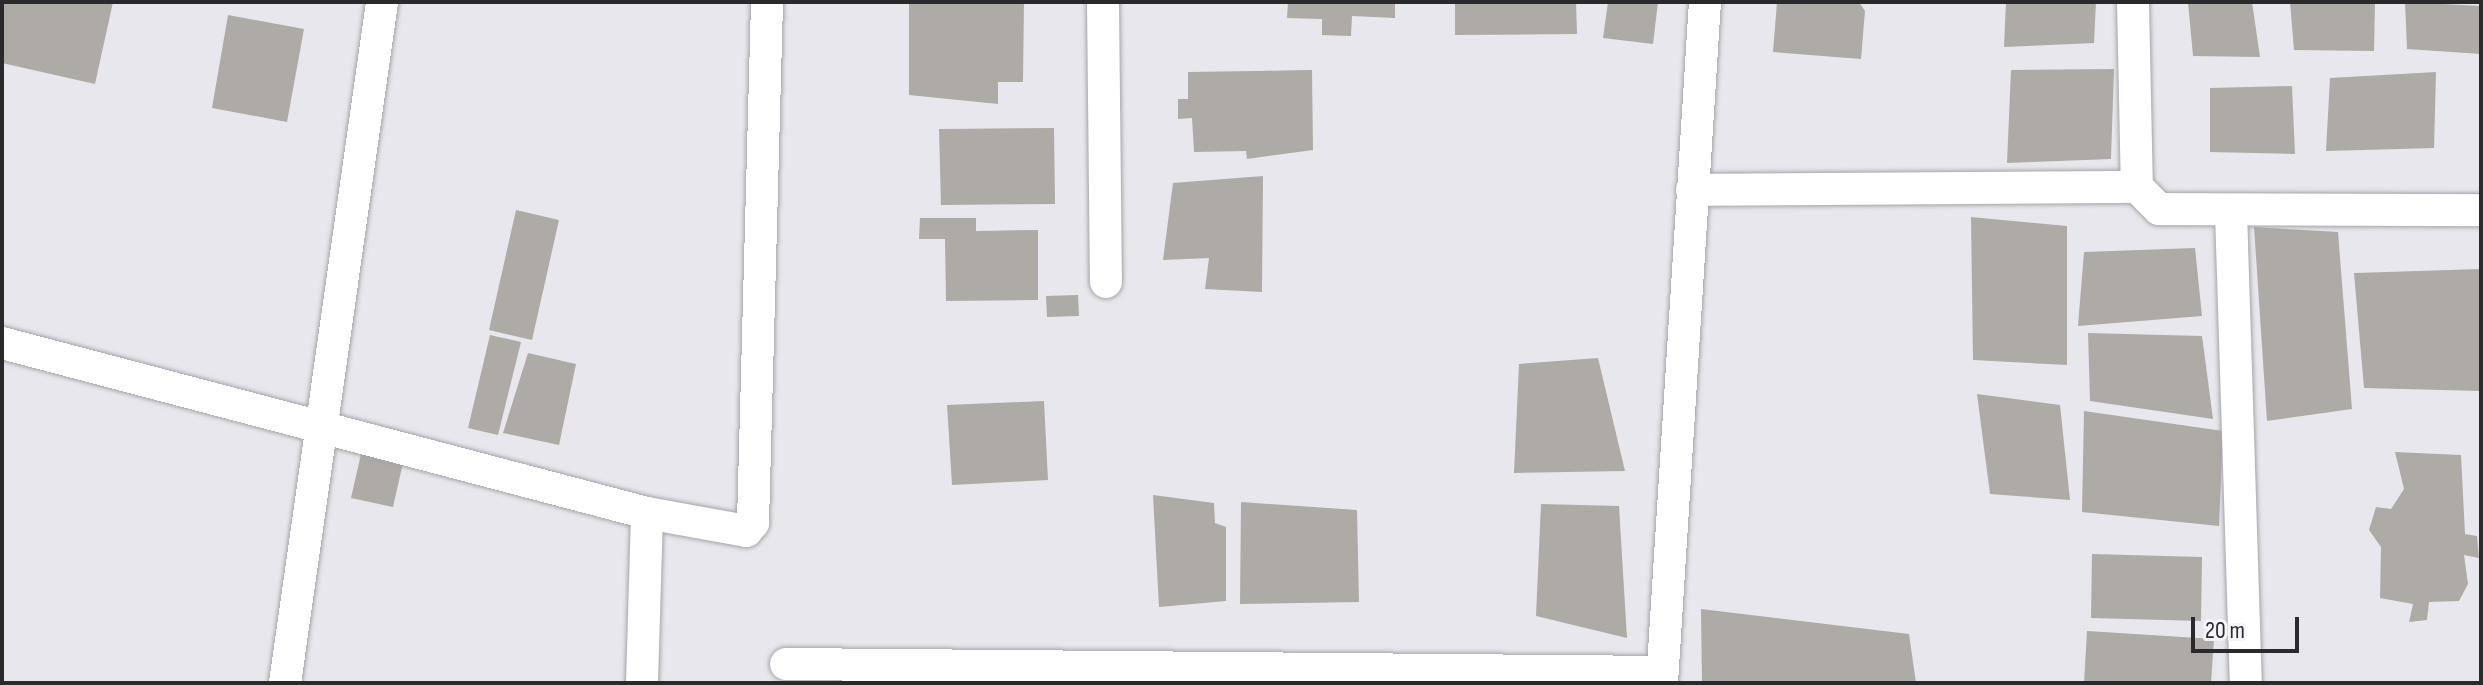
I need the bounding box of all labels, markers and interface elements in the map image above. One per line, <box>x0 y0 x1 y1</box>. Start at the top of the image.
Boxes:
scale bar <box>2195 601 2303 651</box>
text: 20 m <box>2205 616 2245 645</box>

